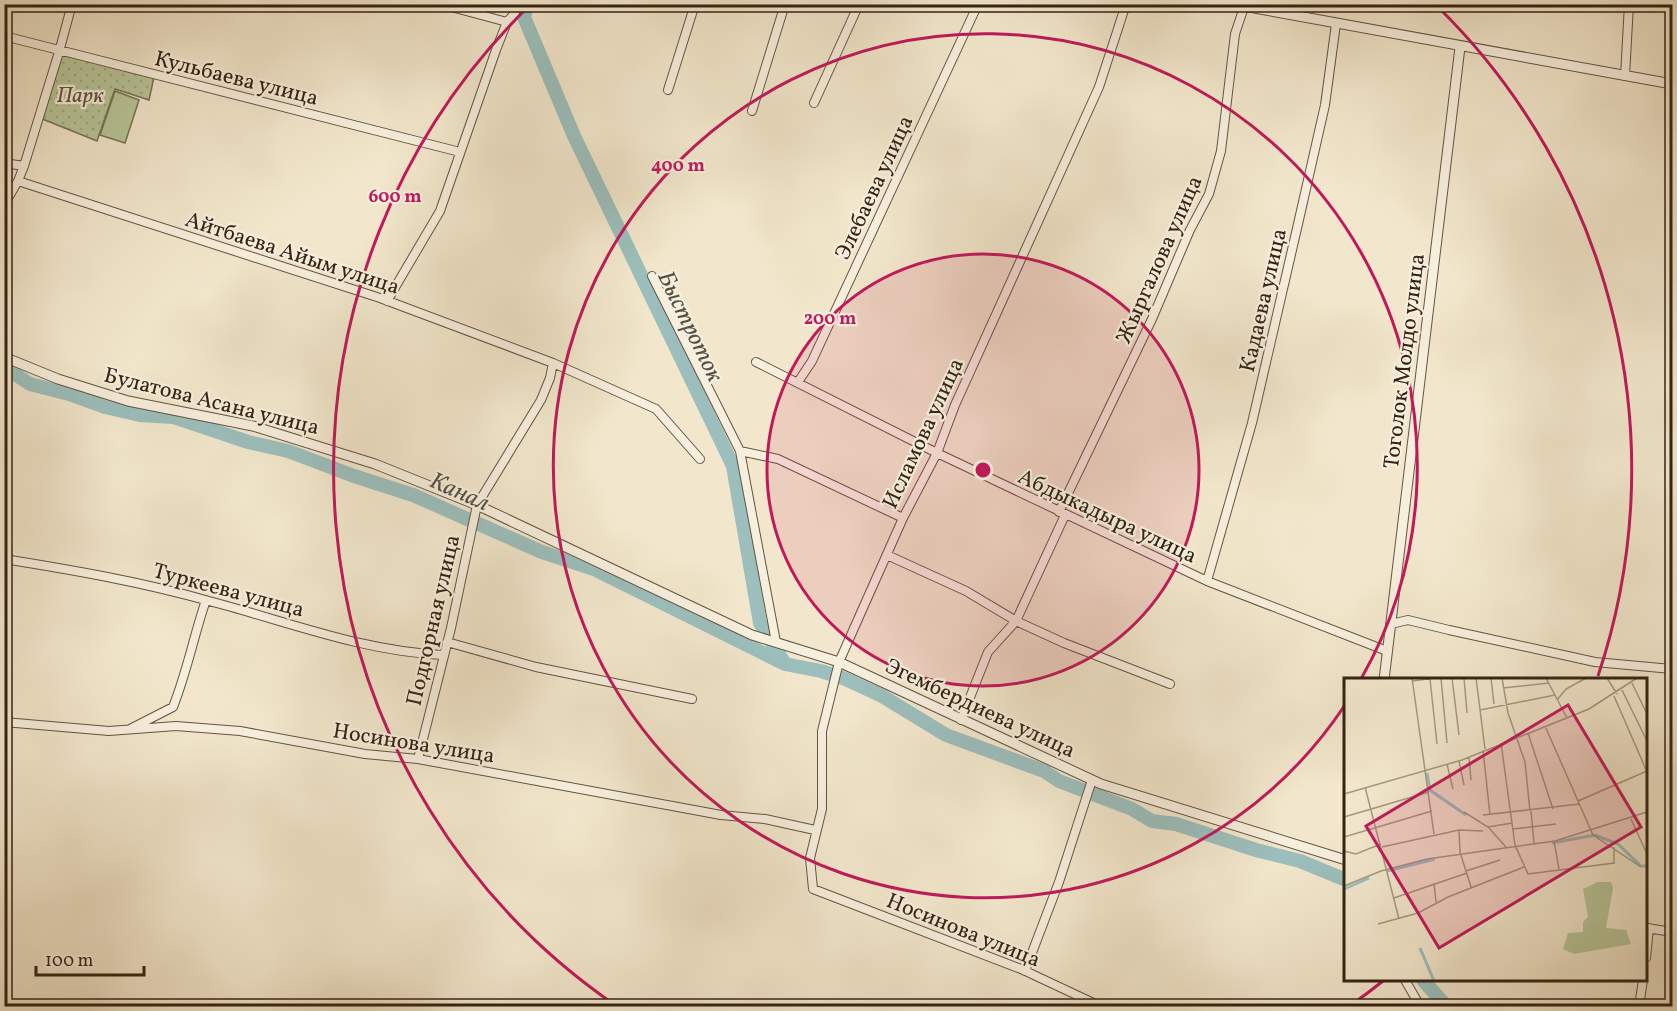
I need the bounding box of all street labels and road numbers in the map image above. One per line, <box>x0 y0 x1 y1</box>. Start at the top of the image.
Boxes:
street label: Кульбаева улица <box>151 44 322 115</box>
street label: Элебаева улица <box>828 111 922 265</box>
street label: Жыргалова улица <box>1109 171 1211 349</box>
street label: Айтбаева Айым улица <box>181 205 403 304</box>
street label: Кадаева улица <box>1233 226 1296 376</box>
street label: Тоголок Молдо улица <box>1377 252 1434 471</box>
street label: Исламова улица <box>876 353 973 515</box>
street label: Булатова Асана улица <box>100 361 322 444</box>
street label: Абдыкадыра улица <box>1012 462 1202 572</box>
street label: Подгорная улица <box>400 532 469 709</box>
street label: Туркеева улица <box>149 556 308 627</box>
street label: Эгембердиева улица <box>880 652 1080 767</box>
street label: Носинова улица <box>330 716 497 773</box>
street label: Носинова улица <box>881 886 1045 976</box>

